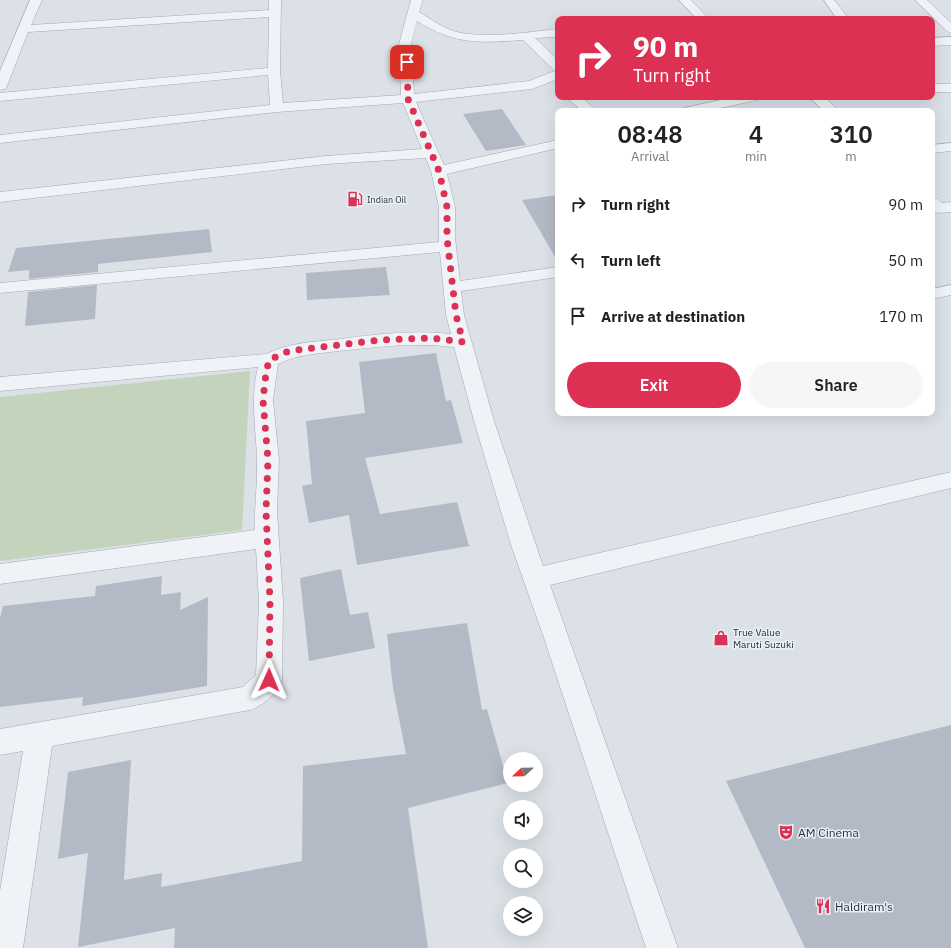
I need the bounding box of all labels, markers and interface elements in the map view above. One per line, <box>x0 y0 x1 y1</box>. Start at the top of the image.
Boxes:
text: 90 m <box>633 28 698 65</box>
icon: right <box>567 32 619 84</box>
pin <box>390 45 424 79</box>
icon: arrive <box>396 51 418 73</box>
text: Turn right <box>633 64 711 87</box>
text: 08:48 <box>617 118 683 150</box>
text: 4 <box>749 118 763 150</box>
text: 310 <box>829 118 873 150</box>
text: Arrival <box>631 148 669 165</box>
text: min <box>745 148 767 165</box>
text: m <box>845 148 857 165</box>
fuel station icon: Indian Oil <box>346 190 364 208</box>
icon: right <box>567 193 589 215</box>
place label: Indian Oil <box>367 194 407 205</box>
text: Turn right <box>601 195 670 214</box>
text: 90 m <box>888 195 923 214</box>
icon: left <box>567 249 589 271</box>
text: Turn left <box>601 251 661 270</box>
text: 50 m <box>888 251 923 270</box>
icon: arrive <box>567 305 589 327</box>
text: Arrive at destination <box>601 307 745 326</box>
text: 170 m <box>879 307 923 326</box>
button: Exit <box>567 362 741 408</box>
button: Share <box>749 362 923 408</box>
place label: True Value Maruti Suzuki <box>733 626 794 651</box>
shop icon: True Value Maruti Suzuki <box>712 629 730 647</box>
position arrow <box>248 659 290 701</box>
north arrow <box>503 752 543 792</box>
map controls <box>503 752 543 936</box>
button: sound <box>503 800 543 840</box>
theatre icon: AM Cinema <box>777 823 795 841</box>
place label: AM Cinema <box>798 825 860 840</box>
button: search <box>503 848 543 888</box>
button: layers <box>503 896 543 936</box>
restaurant icon: Haldiram's <box>814 897 832 915</box>
place label: Haldiram's <box>835 899 893 914</box>

